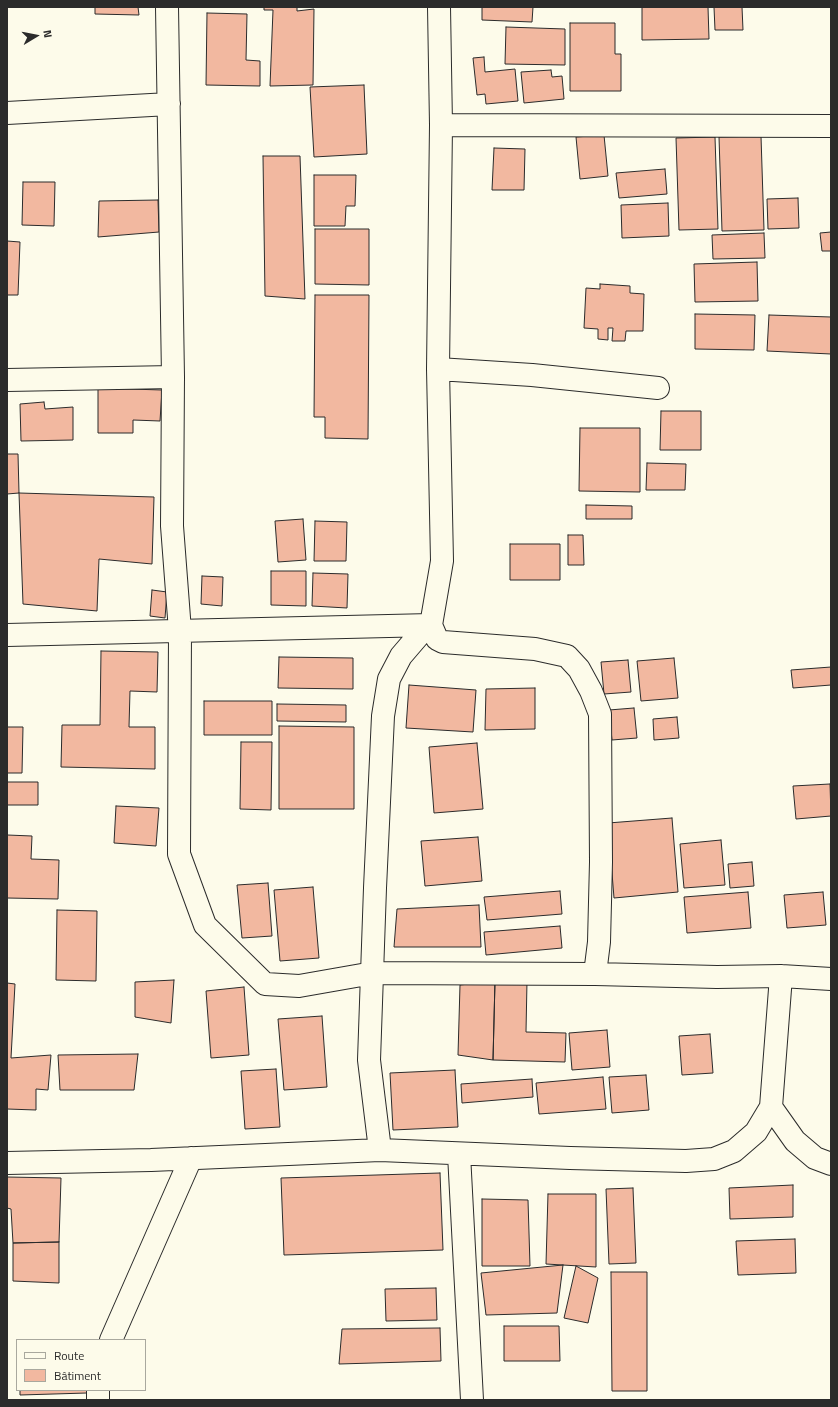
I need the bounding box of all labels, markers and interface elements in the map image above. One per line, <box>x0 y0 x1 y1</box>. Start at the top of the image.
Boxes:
north arrow <box>16 16 56 56</box>
text: N <box>39 29 56 39</box>
legend <box>16 1339 146 1391</box>
text: Route <box>54 1346 84 1365</box>
text: Bâtiment <box>54 1366 101 1385</box>

